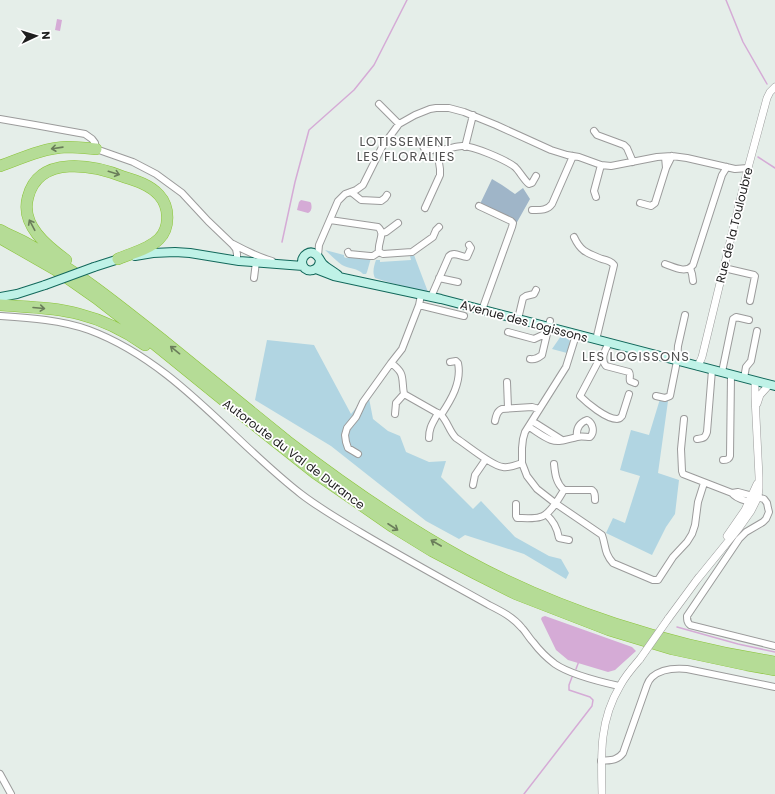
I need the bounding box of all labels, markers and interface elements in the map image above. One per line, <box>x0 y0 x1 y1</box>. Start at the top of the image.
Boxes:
north arrow <box>16 16 56 56</box>
text: N <box>38 31 54 40</box>
district label: LOTISSEMENT LES FLORALIES <box>357 132 455 166</box>
one-way arrow <box>51 144 64 152</box>
street label: Rue de la Touloubre <box>711 165 757 285</box>
one-way arrow <box>107 170 120 177</box>
one-way arrow <box>27 219 35 231</box>
street label: Avenue des Logissons <box>458 296 590 346</box>
one-way arrow <box>32 304 45 312</box>
one-way arrow <box>169 345 180 354</box>
district label: LES LOGISSONS <box>582 347 690 366</box>
street label: Autoroute du Val de Durance <box>219 395 369 513</box>
one-way arrow <box>387 523 399 531</box>
one-way arrow <box>431 538 443 546</box>

